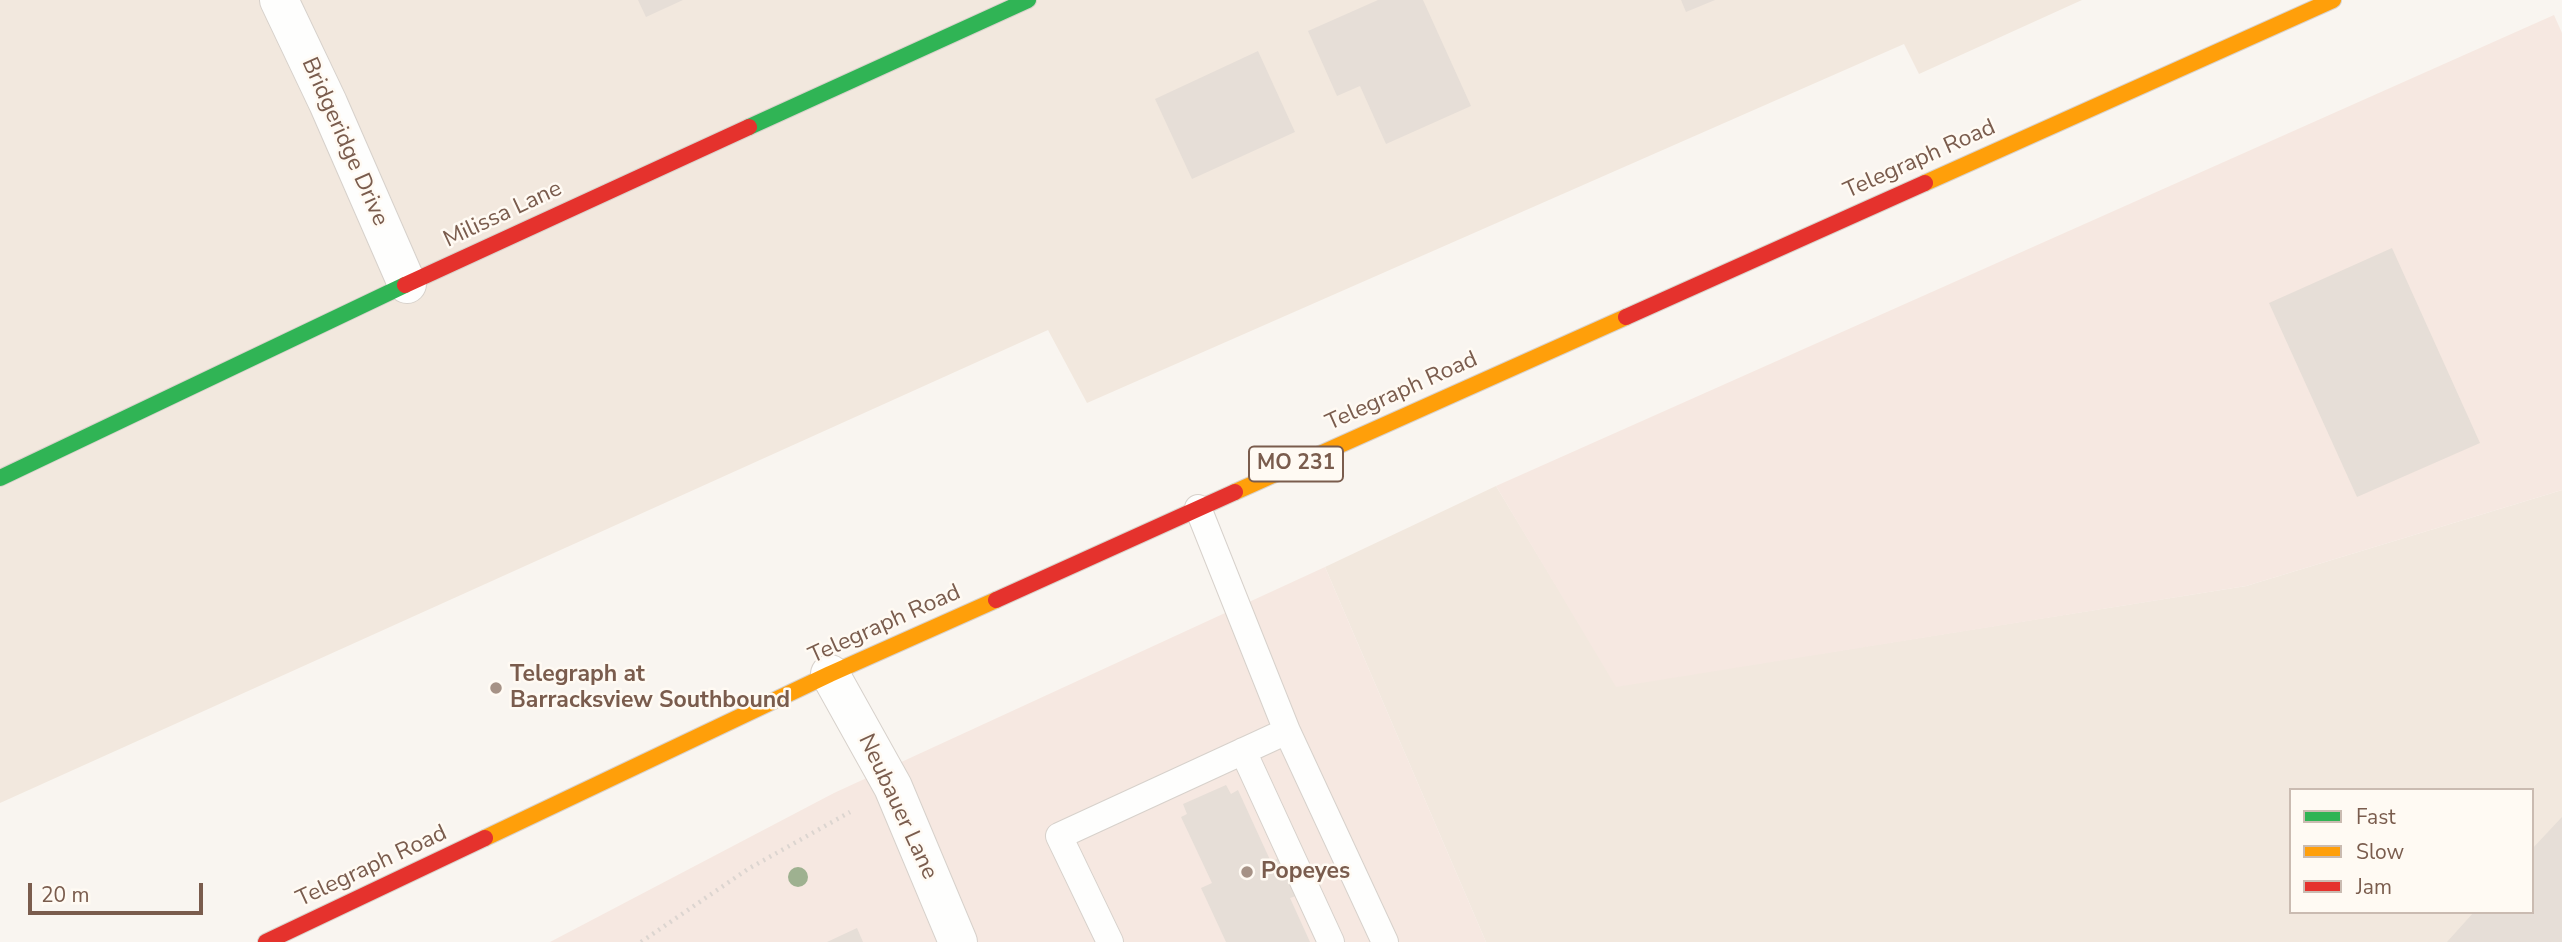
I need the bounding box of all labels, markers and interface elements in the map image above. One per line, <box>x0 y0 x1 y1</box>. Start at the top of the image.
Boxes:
street label: Bridgeridge Drive <box>295 54 393 230</box>
street label: Telegraph Road <box>1840 114 2000 206</box>
street label: Milissa Lane <box>439 176 567 254</box>
street label: Telegraph Road <box>1322 346 1482 438</box>
road number: MO 231 <box>1249 447 1343 482</box>
street label: Telegraph Road <box>805 579 965 671</box>
place label: Telegraph at Barracksview Southbound <box>510 661 790 715</box>
marker: Telegraph at Barracksview Southbound <box>488 680 504 696</box>
street label: Neubauer Lane <box>851 730 943 884</box>
legend <box>2289 788 2534 914</box>
text: Fast <box>2356 803 2396 831</box>
street label: Telegraph Road <box>292 820 452 914</box>
text: Slow <box>2356 838 2404 866</box>
place label: Popeyes <box>1261 858 1350 886</box>
marker: Popeyes <box>1239 864 1255 880</box>
scale bar <box>32 869 206 913</box>
text: Jam <box>2356 873 2392 901</box>
text: 20 m <box>41 881 90 909</box>

